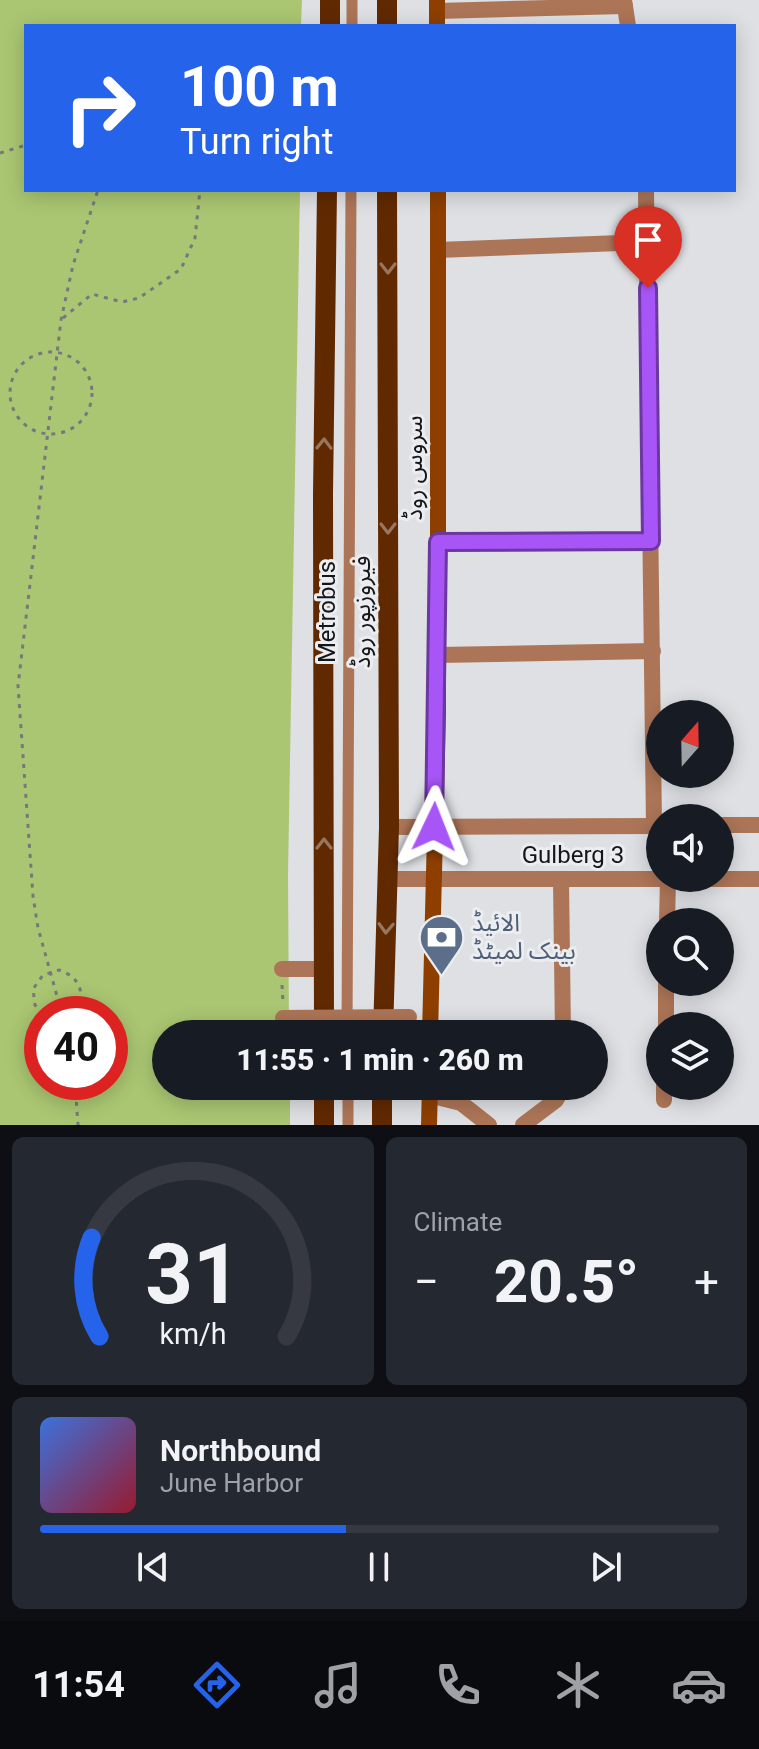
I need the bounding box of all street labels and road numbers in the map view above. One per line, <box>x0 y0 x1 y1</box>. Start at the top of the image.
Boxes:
street label: سروس روڈ <box>400 415 428 521</box>
street label: فیروزپور روڈ <box>348 556 377 668</box>
street label: Metrobus <box>313 561 341 663</box>
street label: Gulberg 3 <box>522 841 624 869</box>

